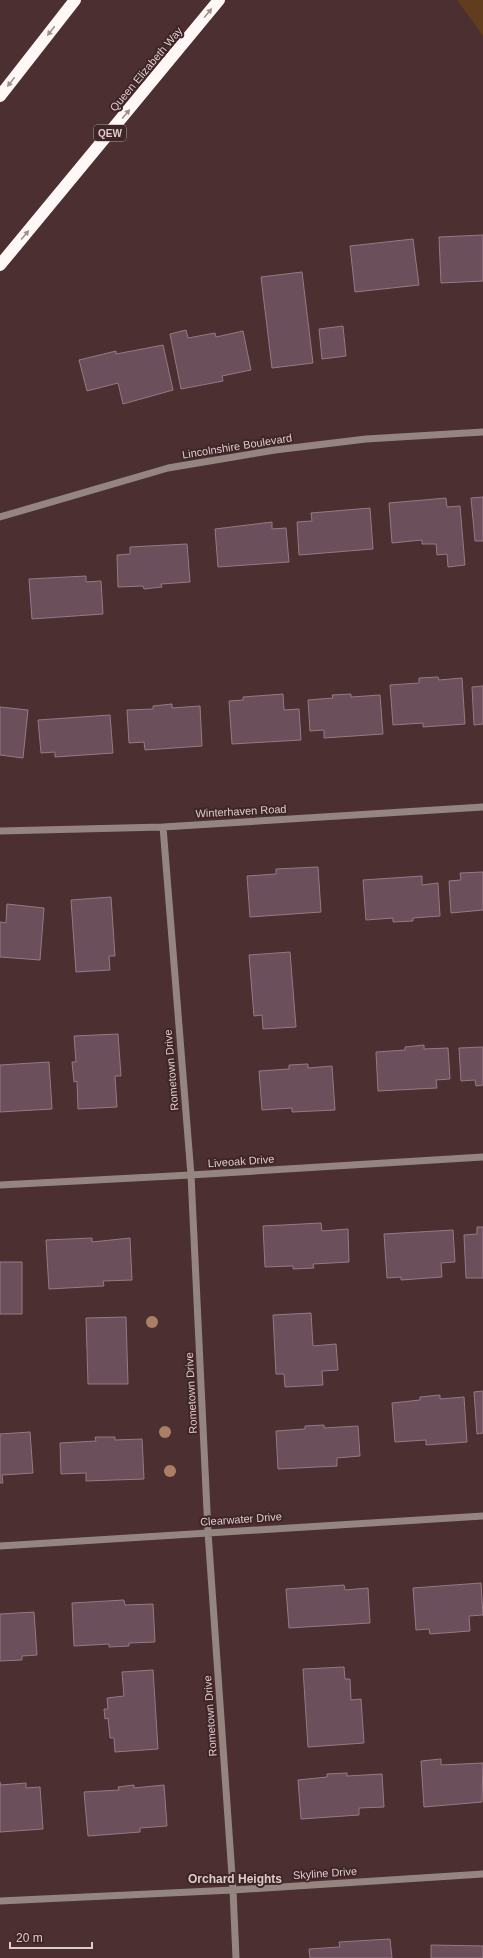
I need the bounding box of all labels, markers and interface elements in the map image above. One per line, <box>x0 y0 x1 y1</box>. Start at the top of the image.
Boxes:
one-way arrow <box>204 8 213 19</box>
street label: Queen Elizabeth Way <box>107 24 185 113</box>
one-way arrow <box>47 25 55 36</box>
one-way arrow <box>7 77 15 88</box>
one-way arrow <box>121 108 130 119</box>
road number: QEW <box>94 125 126 141</box>
one-way arrow <box>20 230 29 241</box>
street label: Lincolnshire Boulevard <box>181 431 293 461</box>
street label: Winterhaven Road <box>195 803 287 819</box>
street label: Rometown Drive <box>161 1029 181 1111</box>
street label: Liveoak Drive <box>207 1153 275 1169</box>
street label: Rometown Drive <box>183 1352 199 1434</box>
street label: Clearwater Drive <box>200 1510 282 1528</box>
street label: Rometown Drive <box>201 1675 219 1757</box>
street label: Skyline Drive <box>293 1865 357 1881</box>
district label: Orchard Heights <box>188 1872 282 1886</box>
scale bar <box>10 1924 92 1950</box>
text: 20 m <box>16 1931 43 1945</box>

